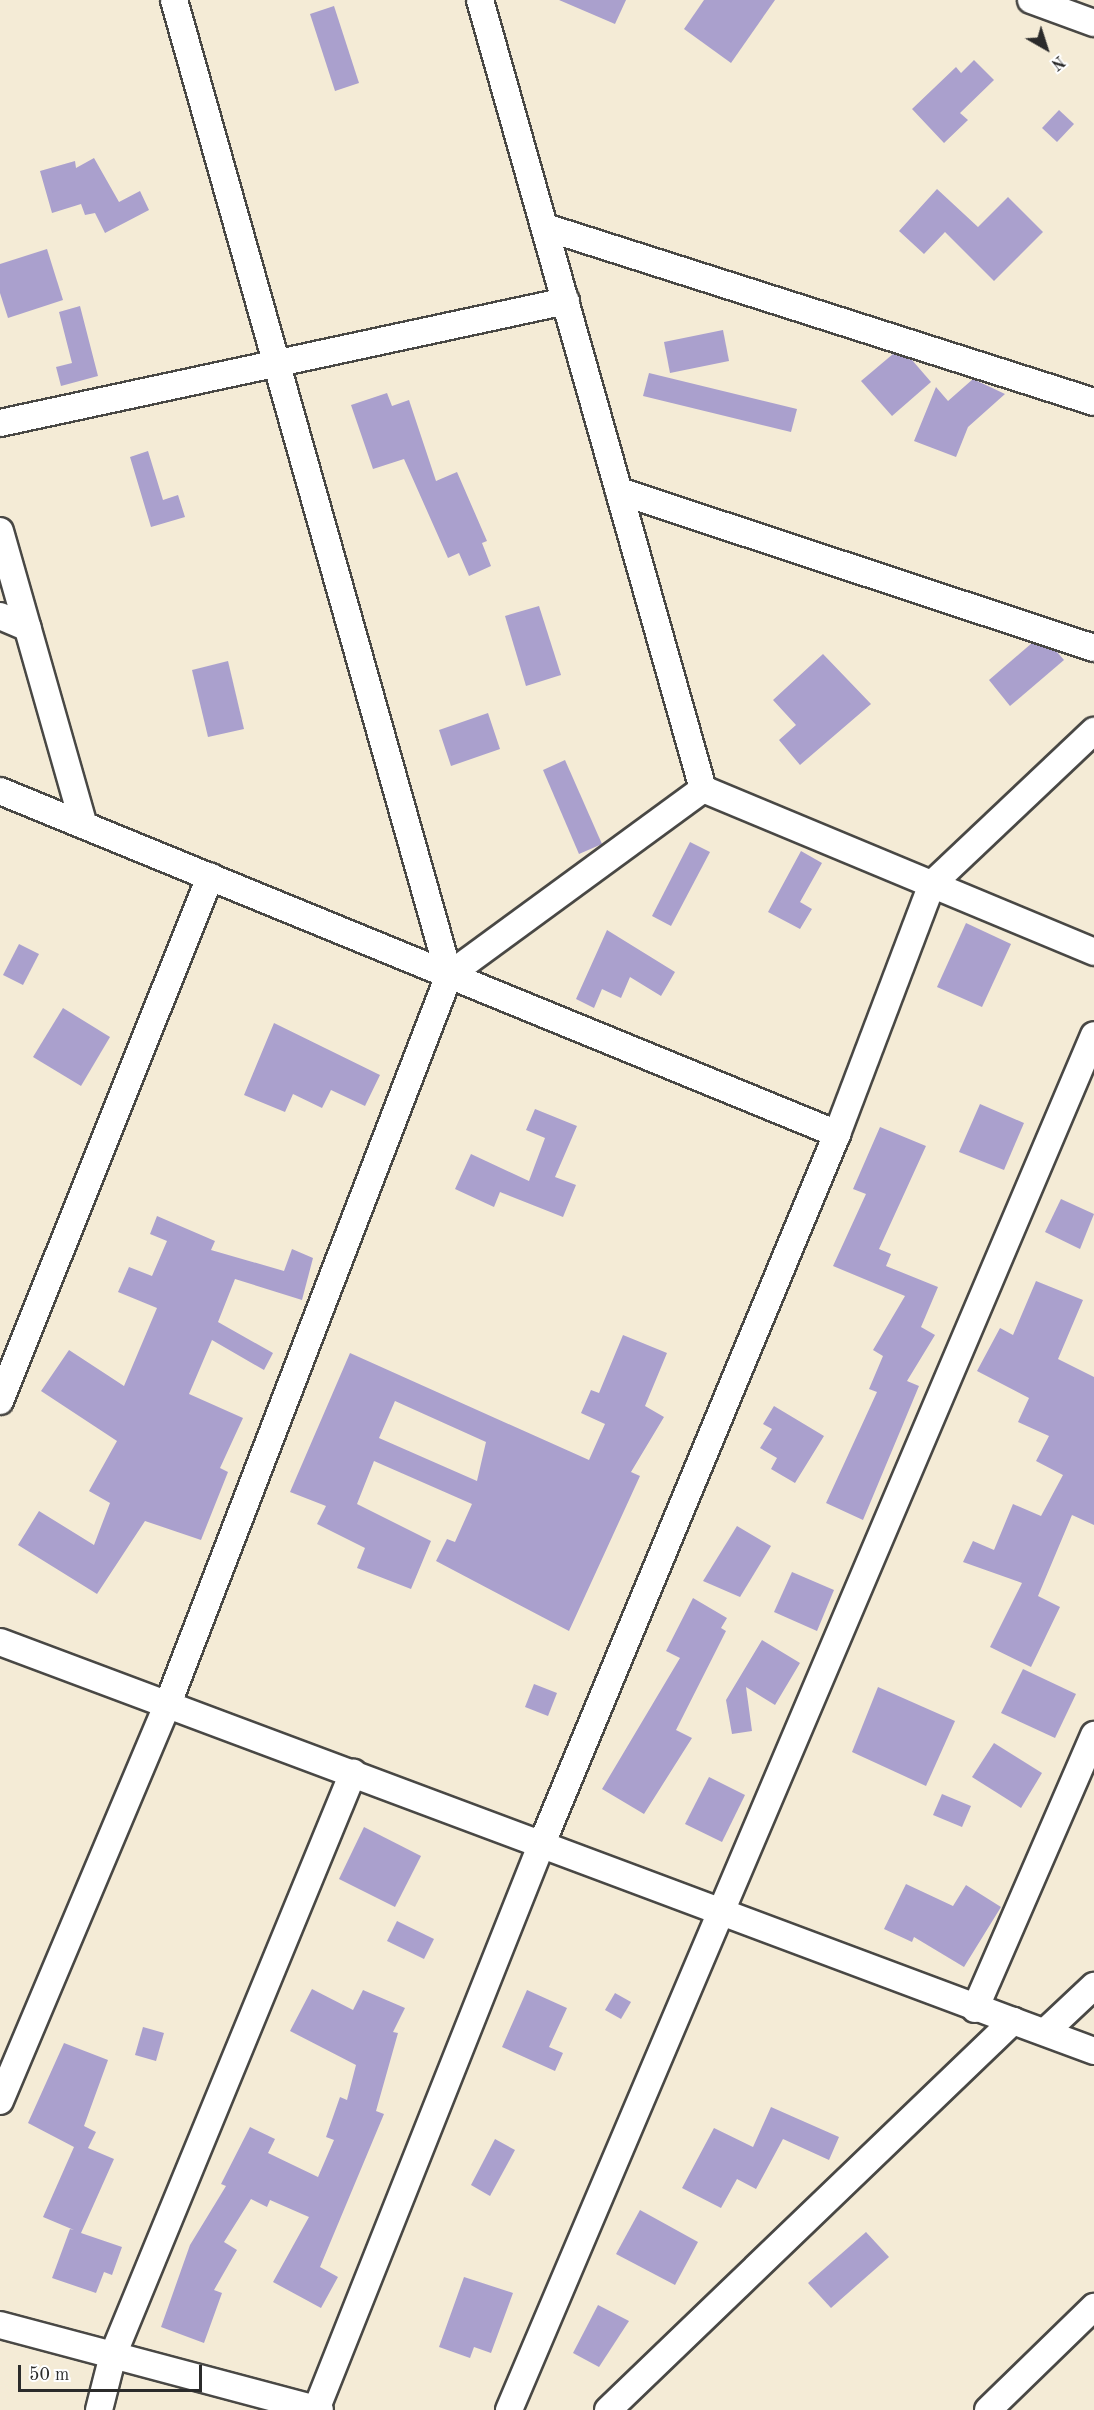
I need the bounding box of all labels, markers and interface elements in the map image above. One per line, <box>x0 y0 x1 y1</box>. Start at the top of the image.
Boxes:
north arrow <box>1016 18 1076 78</box>
text: N <box>1048 52 1067 72</box>
scale bar <box>21 2353 206 2391</box>
text: 50 m <box>29 2366 69 2384</box>

